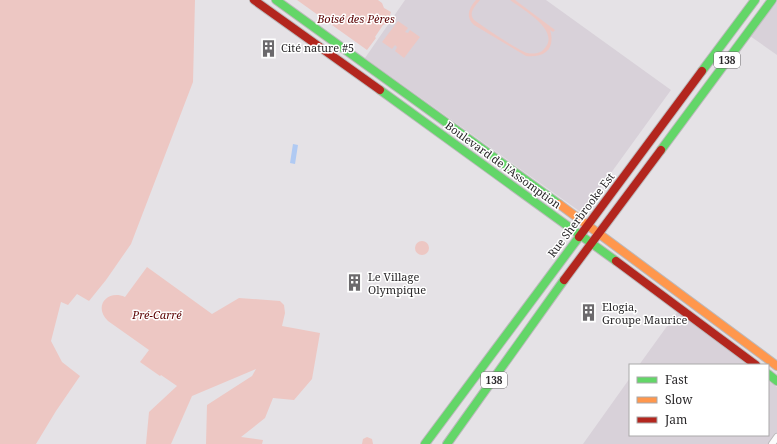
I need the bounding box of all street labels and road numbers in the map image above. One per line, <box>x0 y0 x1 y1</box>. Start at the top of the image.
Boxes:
road number: 138 <box>714 52 740 68</box>
street label: Boulevard de l'Assomption <box>442 117 564 212</box>
street label: Rue Sherbrooke Est <box>544 169 617 260</box>
road number: 138 <box>481 372 507 388</box>

